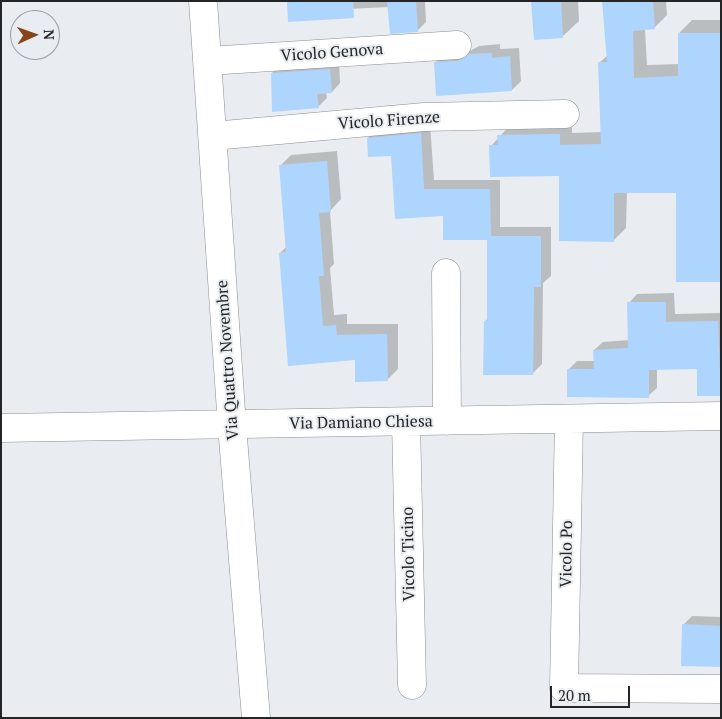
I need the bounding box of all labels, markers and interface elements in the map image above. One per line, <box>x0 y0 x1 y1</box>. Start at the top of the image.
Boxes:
north arrow <box>10 10 60 60</box>
text: N <box>40 29 59 40</box>
street label: Vicolo Genova <box>280 40 384 66</box>
street label: Vicolo Firenze <box>337 108 441 134</box>
street label: Via Quattro Novembre <box>213 279 243 441</box>
street label: Via Damiano Chiesa <box>289 412 433 434</box>
street label: Vicolo Ticino <box>399 507 419 601</box>
street label: Vicolo Po <box>557 520 577 588</box>
scale bar <box>552 676 632 708</box>
text: 20 m <box>558 685 591 705</box>

